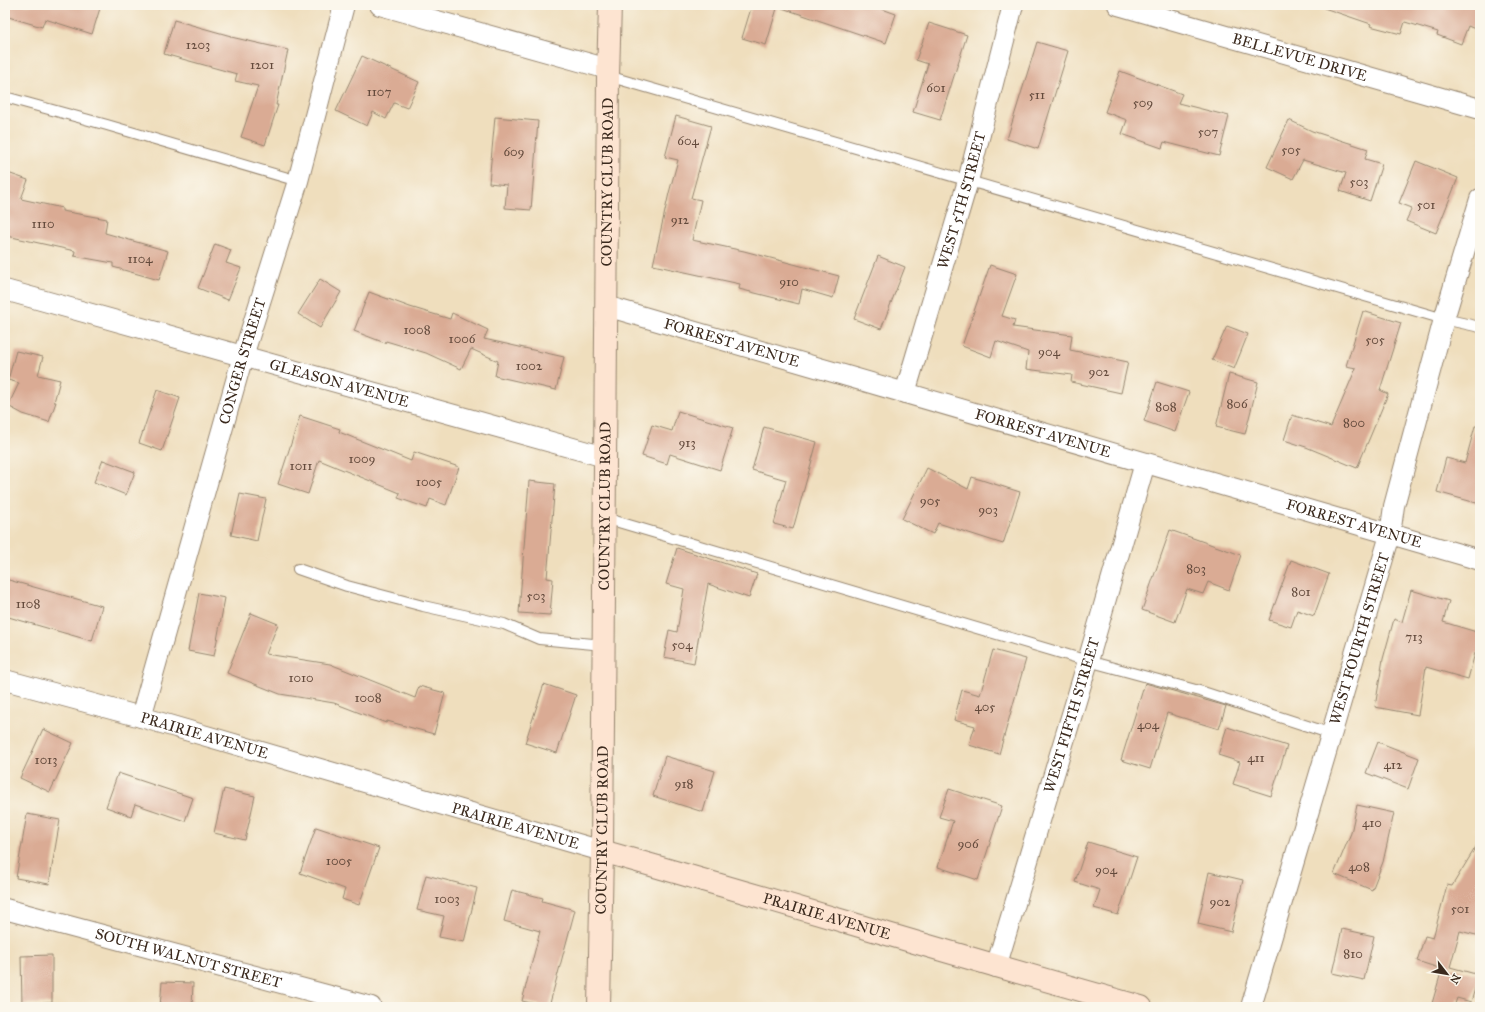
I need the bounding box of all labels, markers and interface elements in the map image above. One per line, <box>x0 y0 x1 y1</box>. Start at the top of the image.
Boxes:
street label: BELLEVUE DRIVE <box>1230 29 1369 85</box>
house number: 1203 <box>186 37 210 53</box>
house number: 1201 <box>250 57 274 73</box>
house number: 601 <box>926 80 946 96</box>
house number: 1107 <box>367 84 391 100</box>
house number: 511 <box>1029 87 1045 103</box>
house number: 509 <box>1133 95 1153 111</box>
street label: COUNTRY CLUB ROAD <box>598 97 617 267</box>
house number: 507 <box>1198 124 1218 140</box>
street label: WEST 5TH STREET <box>933 130 989 271</box>
house number: 604 <box>677 133 699 149</box>
house number: 505 <box>1281 142 1301 158</box>
house number: 609 <box>503 144 525 160</box>
house number: 503 <box>1350 174 1368 190</box>
house number: 501 <box>1417 197 1435 213</box>
house number: 912 <box>671 212 690 228</box>
house number: 1110 <box>32 216 54 232</box>
house number: 1104 <box>127 251 153 267</box>
house number: 910 <box>779 274 799 290</box>
street label: CONGER STREET <box>215 296 270 426</box>
street label: FORREST AVENUE <box>662 314 802 371</box>
house number: 1008 <box>403 322 431 338</box>
house number: 1006 <box>449 331 476 347</box>
house number: 505 <box>1365 332 1385 348</box>
house number: 904 <box>1038 344 1061 360</box>
street label: GLEASON AVENUE <box>267 355 411 411</box>
house number: 1002 <box>516 358 543 374</box>
house number: 902 <box>1089 364 1110 380</box>
house number: 806 <box>1226 396 1248 412</box>
house number: 808 <box>1155 399 1177 415</box>
street label: FORREST AVENUE <box>973 405 1113 461</box>
house number: 800 <box>1343 415 1365 431</box>
street label: COUNTRY CLUB ROAD <box>595 421 614 591</box>
house number: 913 <box>678 435 696 451</box>
house number: 1009 <box>348 451 376 467</box>
house number: 1011 <box>290 458 312 474</box>
house number: 1005 <box>416 474 442 490</box>
house number: 905 <box>920 493 940 509</box>
street label: FORREST AVENUE <box>1284 495 1424 552</box>
house number: 903 <box>978 502 998 518</box>
street label: WEST FOURTH STREET <box>1326 551 1393 727</box>
house number: 803 <box>1186 561 1206 577</box>
house number: 801 <box>1291 584 1311 600</box>
house number: 503 <box>527 588 545 604</box>
house number: 1108 <box>16 596 40 612</box>
house number: 713 <box>1405 629 1423 645</box>
street label: WEST FIFTH STREET <box>1040 635 1103 795</box>
house number: 504 <box>672 637 693 653</box>
house number: 1010 <box>288 670 314 686</box>
house number: 1008 <box>354 690 382 706</box>
house number: 405 <box>975 699 995 715</box>
street label: PRAIRIE AVENUE <box>138 708 271 763</box>
house number: 404 <box>1137 717 1160 733</box>
street label: COUNTRY CLUB ROAD <box>592 745 612 915</box>
house number: 411 <box>1247 750 1265 766</box>
house number: 1013 <box>35 752 57 768</box>
house number: 412 <box>1384 757 1403 773</box>
house number: 918 <box>675 776 694 792</box>
street label: PRAIRIE AVENUE <box>450 799 582 853</box>
house number: 410 <box>1362 815 1382 831</box>
house number: 906 <box>957 836 979 852</box>
house number: 1005 <box>326 853 352 869</box>
house number: 408 <box>1348 859 1370 875</box>
house number: 904 <box>1095 862 1118 878</box>
street label: PRAIRIE AVENUE <box>761 889 893 944</box>
house number: 1003 <box>434 891 460 907</box>
house number: 902 <box>1210 894 1231 910</box>
house number: 501 <box>1451 901 1469 917</box>
street label: SOUTH WALNUT STREET <box>93 925 284 992</box>
house number: 810 <box>1343 946 1363 962</box>
north arrow <box>1427 954 1467 994</box>
text: N <box>1447 972 1463 987</box>

